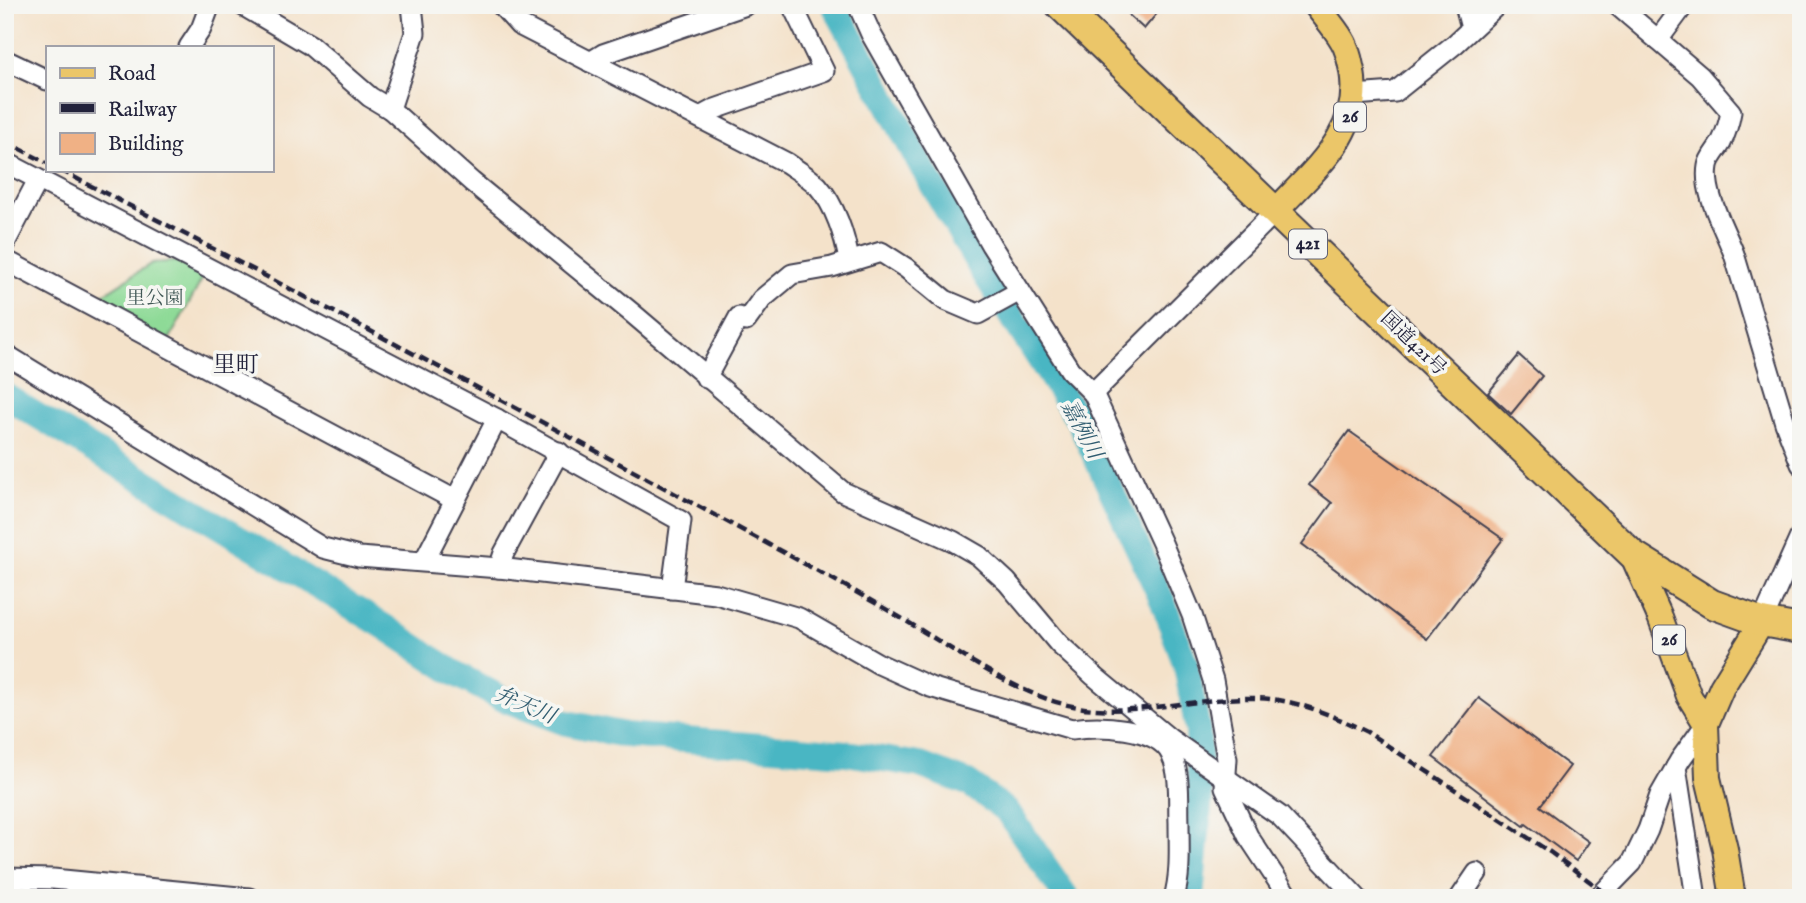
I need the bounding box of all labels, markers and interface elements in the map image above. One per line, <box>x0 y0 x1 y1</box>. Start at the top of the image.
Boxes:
legend <box>46 46 273 172</box>
text: Road <box>108 61 156 88</box>
text: Railway <box>108 97 178 124</box>
road number: 26 <box>1334 103 1366 132</box>
text: Building <box>108 131 184 158</box>
road number: 421 <box>1289 230 1327 258</box>
park label: 里公園 <box>126 287 184 311</box>
street label: 国道421号 <box>1375 307 1451 381</box>
district label: 里町 <box>213 351 259 380</box>
water label: 嘉例川 <box>1054 396 1109 466</box>
road number: 26 <box>1653 626 1685 654</box>
water label: 弁天川 <box>491 681 561 732</box>

